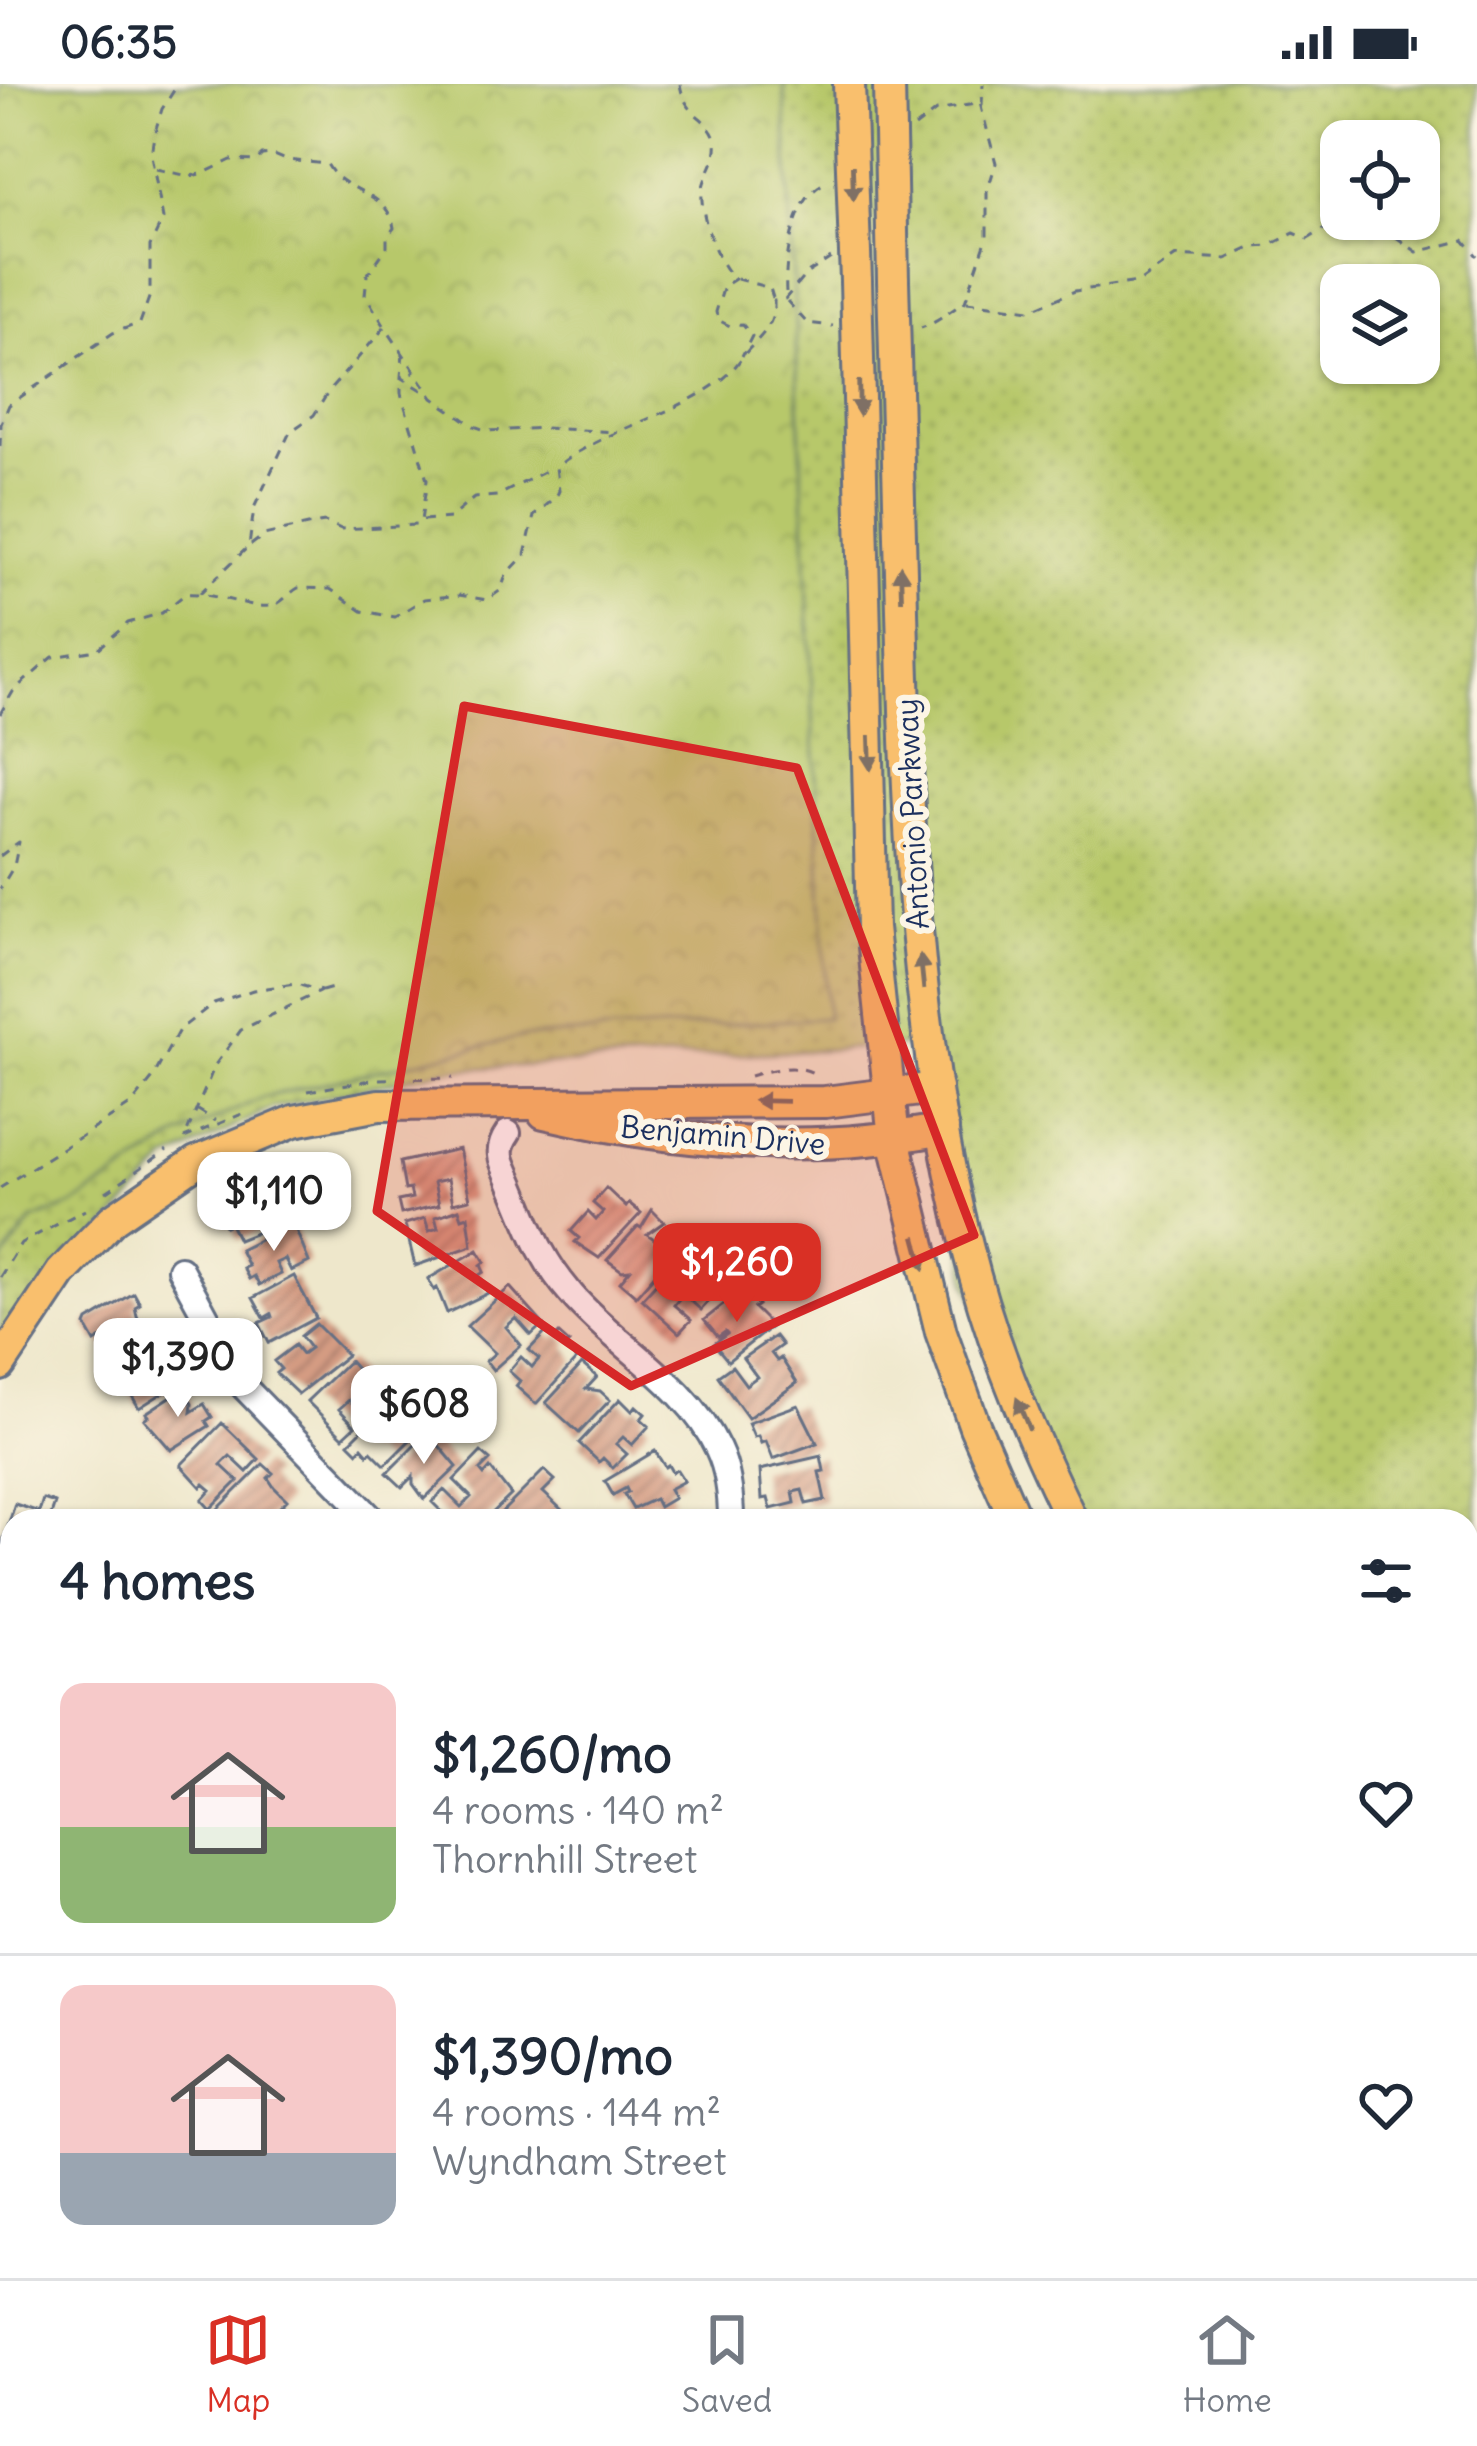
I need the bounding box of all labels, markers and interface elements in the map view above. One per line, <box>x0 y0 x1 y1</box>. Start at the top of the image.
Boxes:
text: 06:35 <box>60 14 177 70</box>
map controls <box>1320 120 1440 384</box>
button: locate <box>1320 120 1440 240</box>
one-way arrow <box>843 165 862 203</box>
button: layers <box>1320 264 1440 384</box>
one-way arrow <box>849 380 868 418</box>
one-way arrow <box>892 563 911 601</box>
street label: Antonio Parkway <box>887 698 937 930</box>
one-way arrow <box>861 735 880 773</box>
one-way arrow <box>912 953 931 990</box>
one-way arrow <box>751 1092 789 1111</box>
street label: Benjamin Drive <box>619 1107 827 1163</box>
pin: $1,110 <box>176 1152 372 1254</box>
text: $1,110 <box>224 1166 324 1215</box>
pin: $1,260 <box>639 1223 835 1325</box>
one-way arrow <box>911 1234 930 1271</box>
text: $1,260 <box>680 1237 794 1286</box>
pin: $1,390 <box>80 1318 276 1420</box>
text: $1,390 <box>121 1332 235 1381</box>
pin: $608 <box>353 1365 495 1467</box>
text: $608 <box>378 1379 470 1428</box>
one-way arrow <box>1013 1396 1032 1432</box>
icon: filters <box>1353 1548 1419 1614</box>
text: 4 homes <box>60 1549 255 1613</box>
text: $1,260/mo <box>432 1722 672 1786</box>
icon: home <box>156 1731 300 1875</box>
icon: heart <box>1353 1770 1419 1836</box>
text: 4 rooms · 140 m² <box>432 1786 724 1835</box>
text: Thornhill Street <box>432 1835 697 1884</box>
text: $1,390/mo <box>432 2024 673 2088</box>
icon: home <box>156 2033 300 2177</box>
icon: heart <box>1353 2072 1419 2138</box>
text: 4 rooms · 144 m² <box>432 2088 721 2137</box>
text: Wyndham Street <box>432 2137 727 2186</box>
tab: Map <box>205 2307 271 2421</box>
tab: Saved <box>682 2307 772 2421</box>
tab: Home <box>1183 2307 1272 2421</box>

